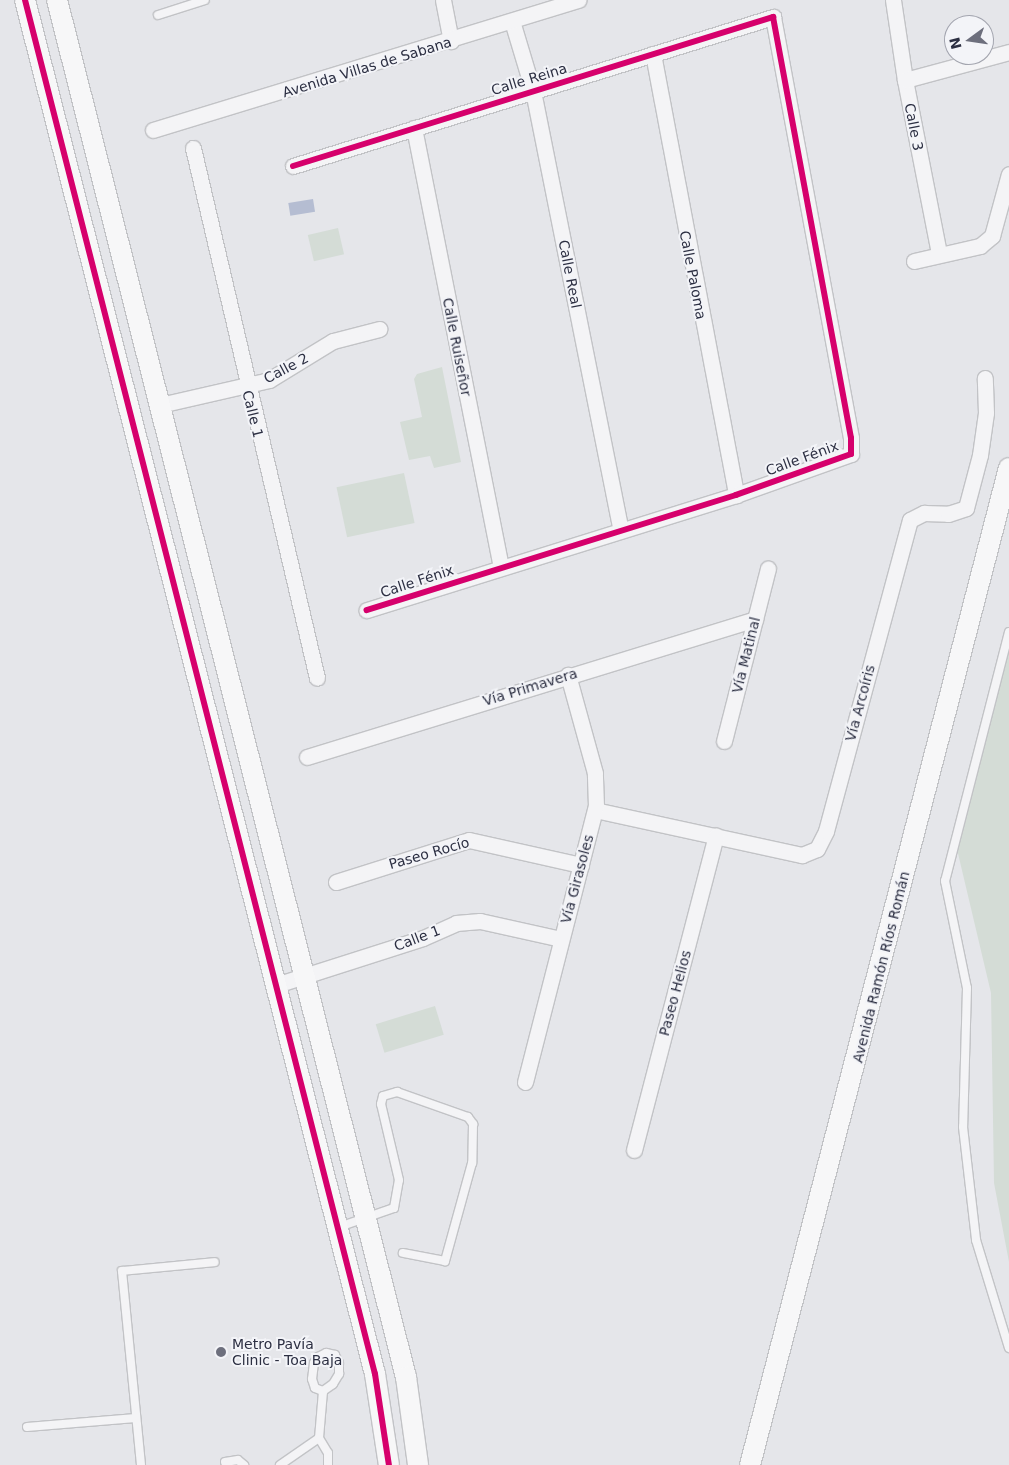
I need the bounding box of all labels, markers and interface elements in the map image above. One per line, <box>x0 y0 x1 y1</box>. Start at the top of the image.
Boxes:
north arrow <box>944 15 994 65</box>
street label: Avenida Villas de Sabana <box>280 33 454 101</box>
text: N <box>946 36 965 51</box>
street label: Calle Reina <box>489 60 569 98</box>
street label: Calle 3 <box>901 102 927 152</box>
street label: Calle Paloma <box>676 229 710 321</box>
street label: Calle Real <box>555 238 585 310</box>
street label: Calle Ruiseñor <box>439 296 475 398</box>
street label: Calle 2 <box>261 349 311 387</box>
street label: Calle 1 <box>239 389 267 439</box>
street label: Calle Fénix <box>763 437 841 479</box>
street label: Calle Fénix <box>378 561 456 601</box>
street label: Vía Matinal <box>728 615 764 695</box>
street label: Vía Arcoíris <box>842 663 878 743</box>
street label: Vía Primavera <box>481 665 579 709</box>
street label: Paseo Rocío <box>387 833 471 873</box>
street label: Vía Girasoles <box>557 833 597 925</box>
street label: Avenida Ramón Ríos Román <box>849 870 913 1064</box>
street label: Calle 1 <box>392 922 442 954</box>
street label: Paseo Helios <box>655 948 695 1038</box>
place label: Metro Pavía Clinic - Toa Baja <box>232 1336 342 1368</box>
marker: Metro Pavía Clinic - Toa Baja <box>214 1345 228 1359</box>

